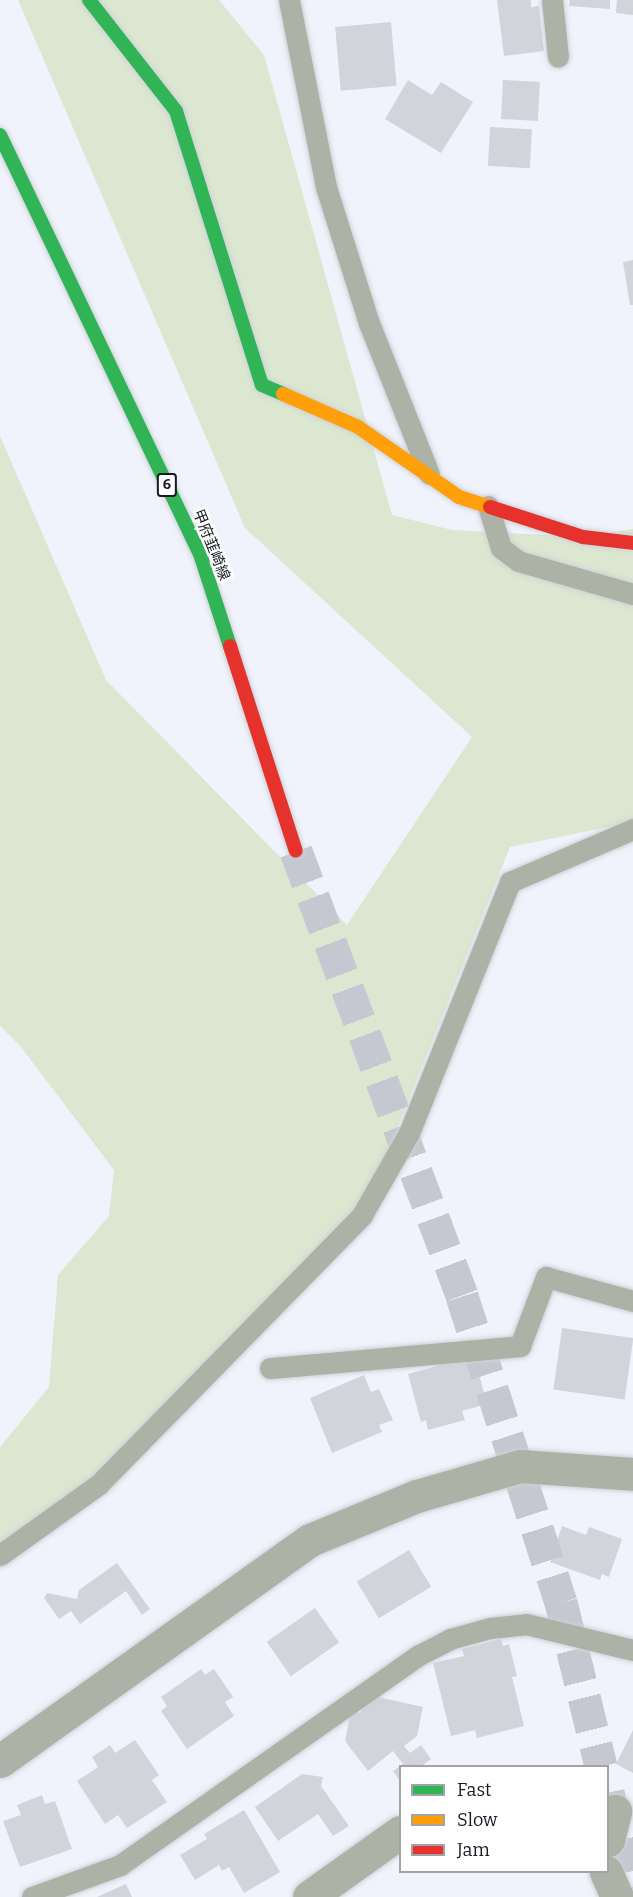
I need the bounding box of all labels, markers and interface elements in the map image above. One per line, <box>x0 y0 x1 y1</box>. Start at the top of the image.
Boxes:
road number: 6 <box>156 474 178 496</box>
street label: 甲府韮崎線 <box>189 507 233 583</box>
legend <box>399 1765 609 1873</box>
text: Fast <box>457 1779 492 1801</box>
text: Slow <box>457 1809 497 1831</box>
text: Jam <box>457 1839 490 1861</box>

